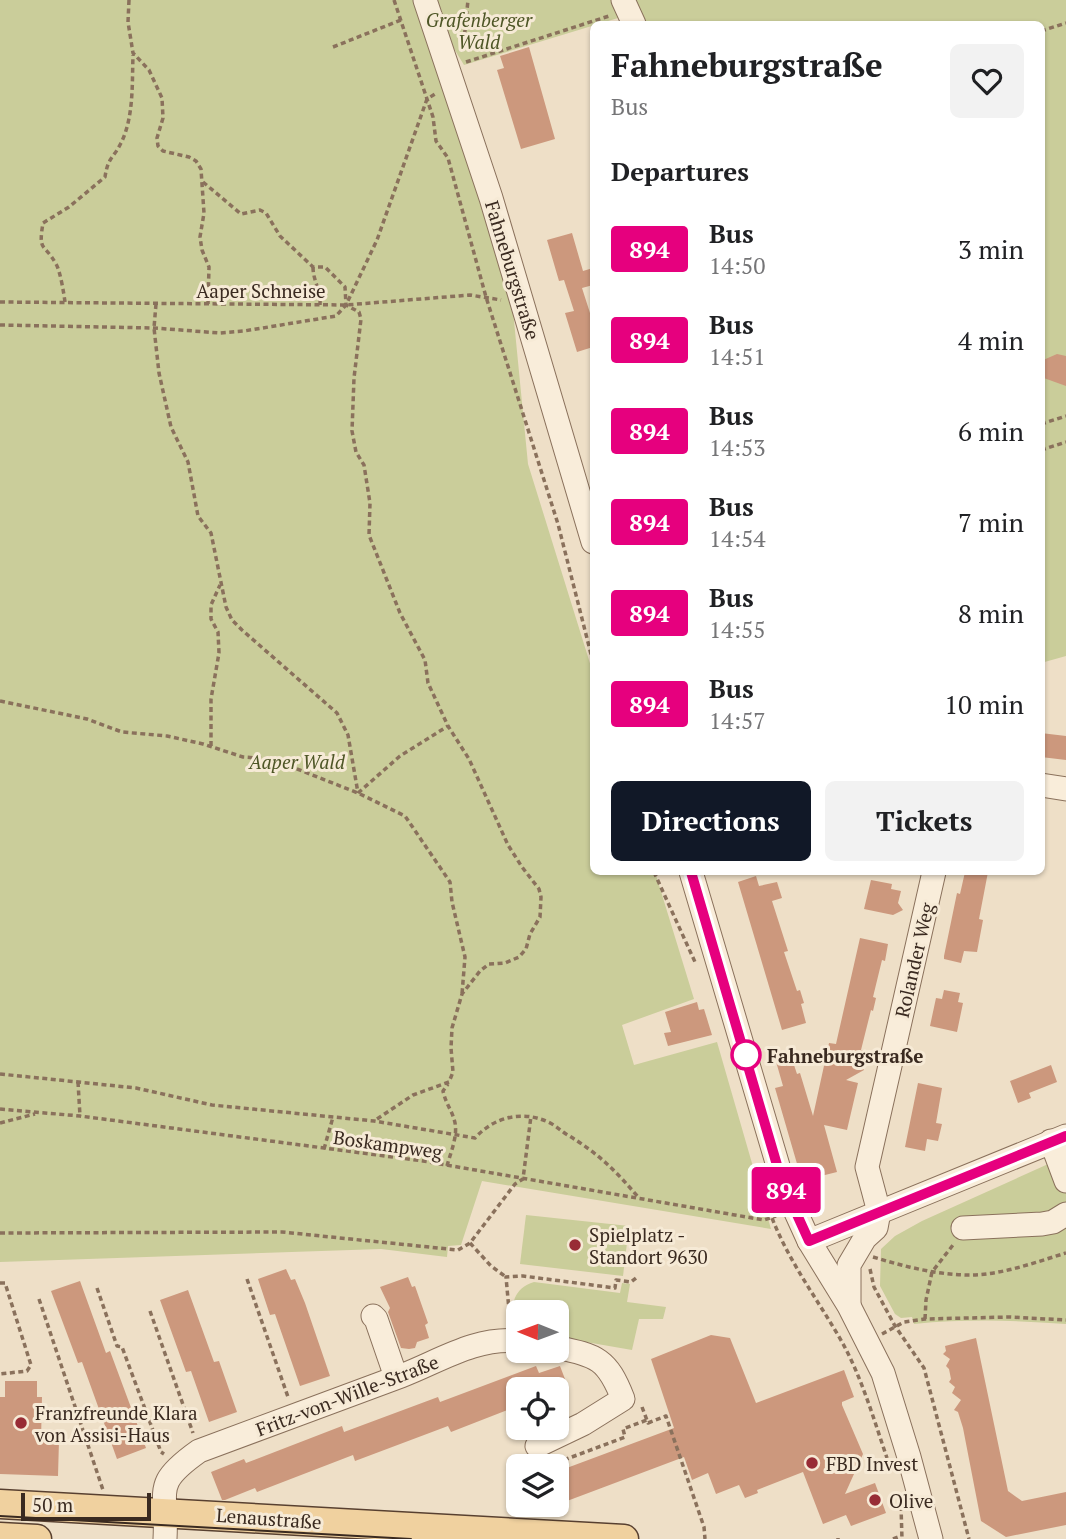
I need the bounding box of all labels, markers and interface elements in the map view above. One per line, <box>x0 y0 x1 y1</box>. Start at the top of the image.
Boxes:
park label: Grafenberger Wald <box>426 7 533 54</box>
text: Fahneburgstraße <box>611 43 883 86</box>
button: heart <box>950 44 1024 118</box>
text: Bus <box>611 91 648 122</box>
text: Departures <box>611 154 749 188</box>
street label: Fahneburgstraße <box>480 197 546 343</box>
text: Bus <box>709 216 754 250</box>
text: 3 min <box>958 232 1024 266</box>
text: 894 <box>629 233 670 265</box>
text: 14:50 <box>709 250 766 281</box>
street label: Aaper Schneise <box>196 278 326 303</box>
text: Bus <box>709 307 754 341</box>
text: 4 min <box>958 323 1024 357</box>
text: 894 <box>629 324 670 356</box>
text: 14:51 <box>709 341 766 372</box>
text: Bus <box>709 398 754 432</box>
text: 6 min <box>958 414 1024 448</box>
text: 894 <box>629 415 670 447</box>
text: 14:53 <box>709 432 766 463</box>
text: Bus <box>709 489 754 523</box>
text: 7 min <box>958 505 1024 539</box>
text: 894 <box>629 506 670 538</box>
text: 14:54 <box>709 523 766 554</box>
text: Bus <box>709 580 754 614</box>
text: 8 min <box>958 596 1024 630</box>
text: 894 <box>629 597 670 629</box>
text: 14:55 <box>709 614 766 645</box>
text: Bus <box>709 671 754 705</box>
text: 10 min <box>944 687 1024 721</box>
text: 894 <box>629 688 670 720</box>
text: 14:57 <box>709 705 766 736</box>
park label: Aaper Wald <box>248 749 346 774</box>
button: Directions <box>611 781 811 861</box>
button: Tickets <box>825 781 1024 861</box>
street label: Rolander Weg <box>889 899 940 1020</box>
marker: Fahneburgstraße <box>731 1040 761 1070</box>
place label: Fahneburgstraße <box>767 1043 923 1068</box>
street label: Boskampweg <box>332 1124 445 1164</box>
line badge: 894 <box>746 1167 826 1213</box>
text: 894 <box>766 1174 806 1206</box>
place label: Spielplatz - Standort 9630 <box>589 1222 708 1269</box>
marker: Spielplatz - Standort 9630 <box>567 1237 583 1253</box>
north arrow <box>506 1300 569 1363</box>
map controls <box>506 1300 569 1517</box>
street label: Fritz-von-Wille-Straße <box>252 1349 442 1441</box>
button: locate <box>506 1377 569 1440</box>
place label: Franzfreunde Klara von Assisi-Haus <box>34 1400 198 1447</box>
marker: Franzfreunde Klara von Assisi-Haus <box>13 1415 29 1431</box>
place label: FBD Invest <box>826 1451 918 1476</box>
button: layers <box>506 1454 569 1517</box>
marker: FBD Invest <box>804 1455 820 1471</box>
place label: Olive <box>889 1488 933 1513</box>
scale bar <box>21 1490 150 1522</box>
text: 50 m <box>32 1492 73 1517</box>
marker: Olive <box>867 1492 883 1508</box>
street label: Lenaustraße <box>215 1502 323 1534</box>

